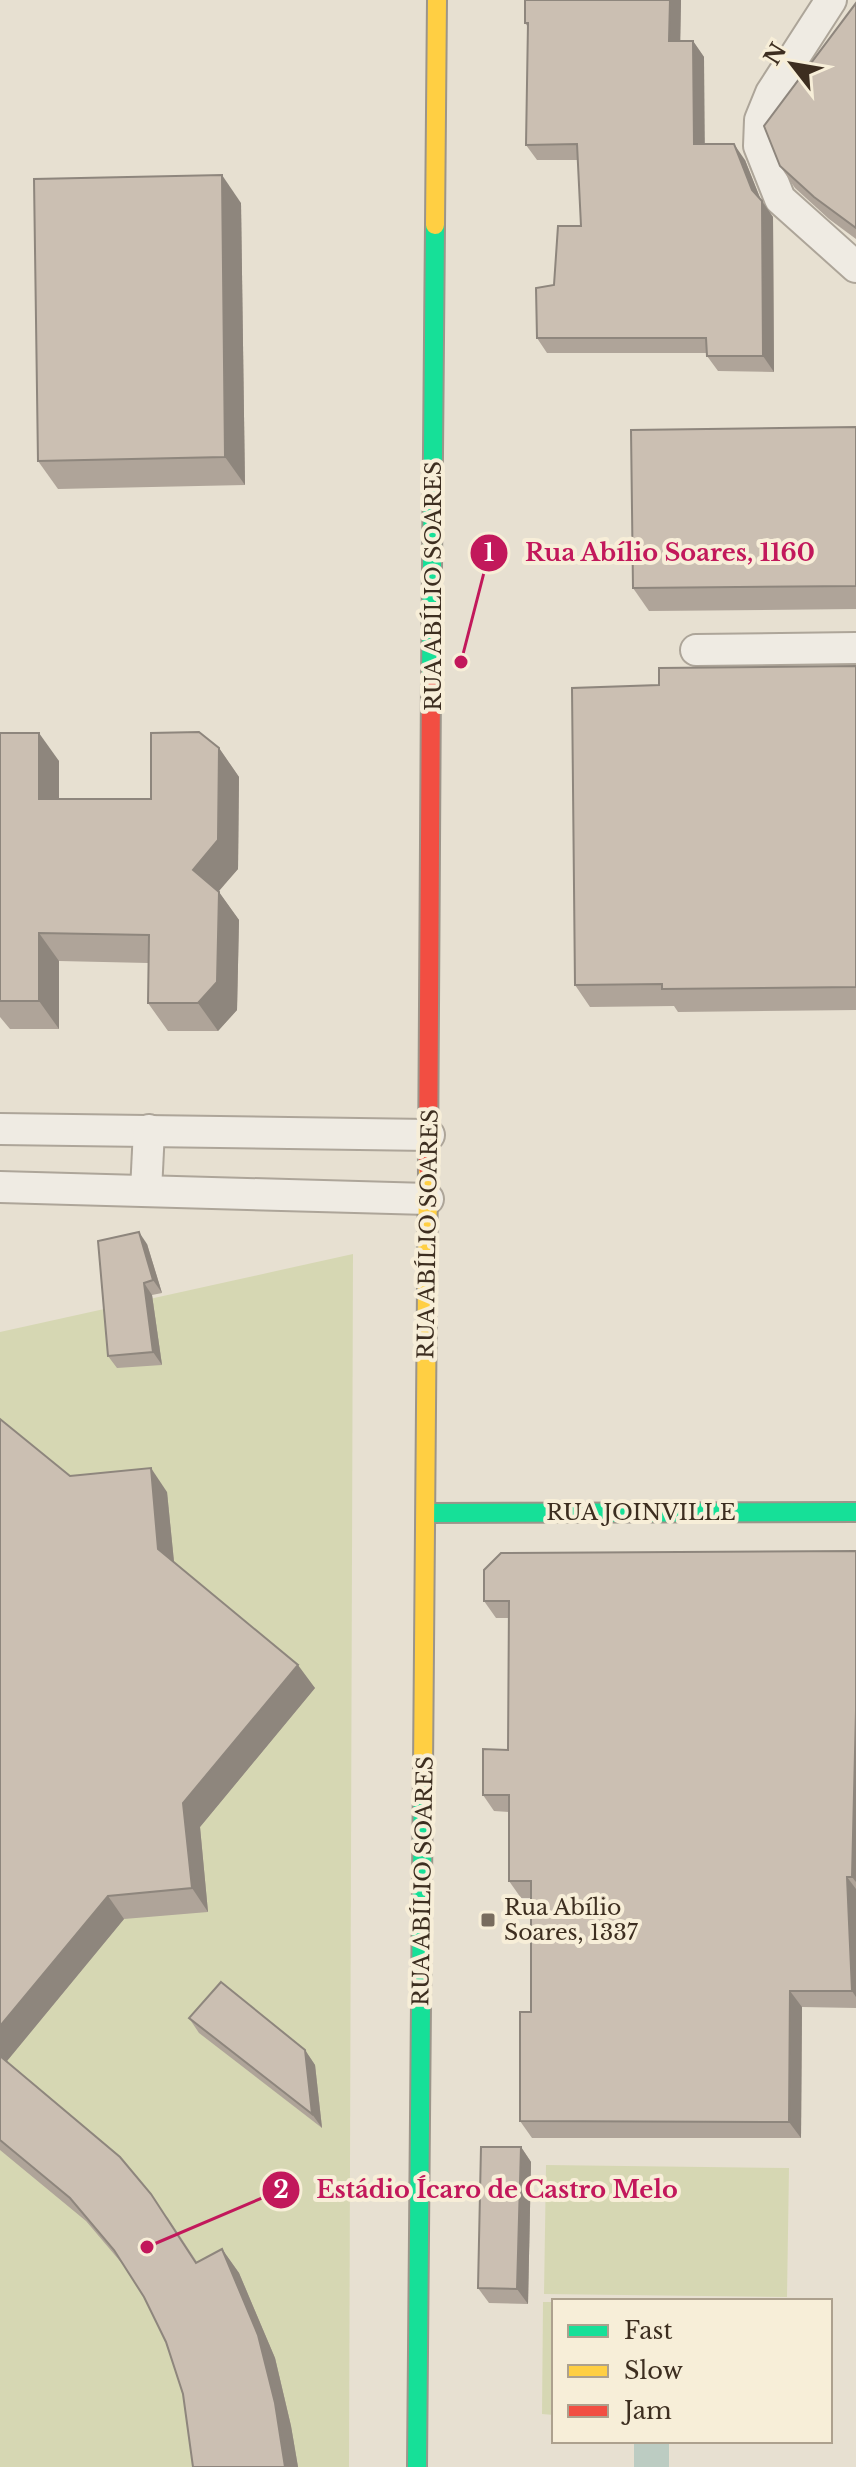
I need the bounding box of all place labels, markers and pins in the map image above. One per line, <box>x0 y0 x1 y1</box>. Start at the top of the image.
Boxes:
callout: Rua Abílio Soares, 1160 <box>469 529 831 577</box>
place label: Rua Abílio Soares, 1337 <box>504 1894 639 1946</box>
marker: Rua Abílio Soares, 1337 <box>479 1911 497 1929</box>
callout: Estádio Ícaro de Castro Melo <box>261 2166 694 2214</box>

